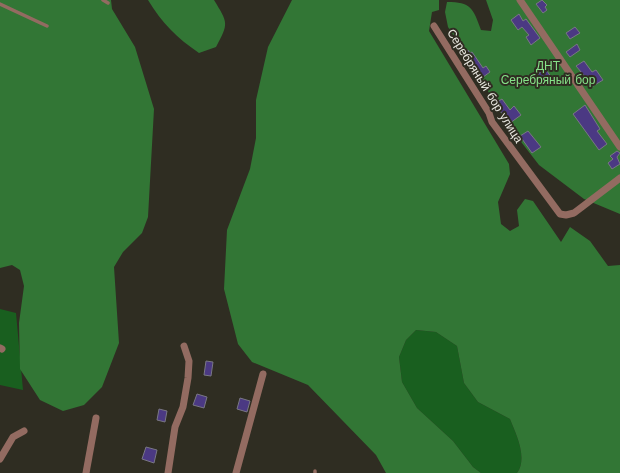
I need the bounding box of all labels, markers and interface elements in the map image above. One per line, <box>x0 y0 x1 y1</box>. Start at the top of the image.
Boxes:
street label: Серебряный бор улица <box>444 26 526 146</box>
park label: ДНТ Серебряный бор <box>501 59 596 87</box>

